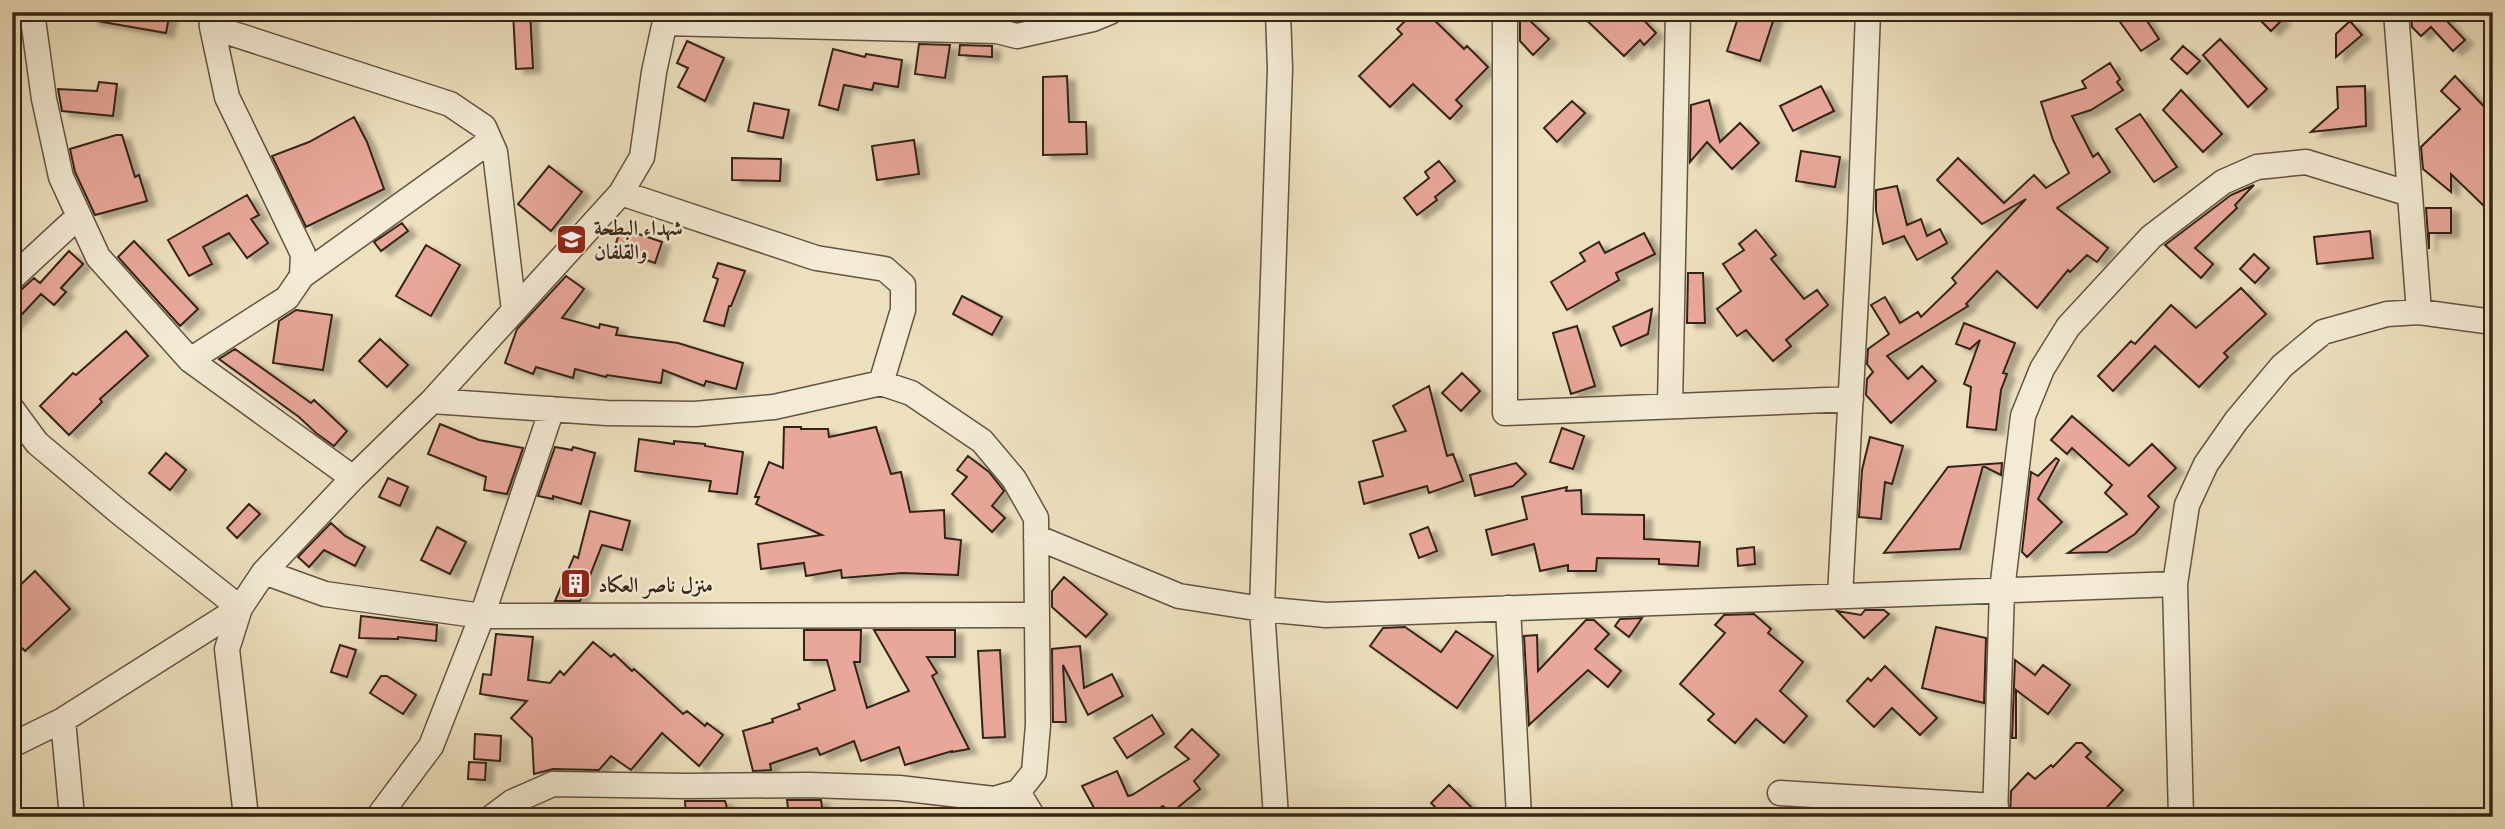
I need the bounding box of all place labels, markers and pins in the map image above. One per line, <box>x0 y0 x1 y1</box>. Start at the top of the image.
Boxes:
place label: شهداء البطحة والقلفان <box>594 215 683 264</box>
school or university icon: شهداء البطحة والقلفان <box>554 222 588 256</box>
building icon: منزل ناصر العكاد <box>558 567 592 601</box>
place label: منزل ناصر العكاد <box>598 572 713 599</box>

